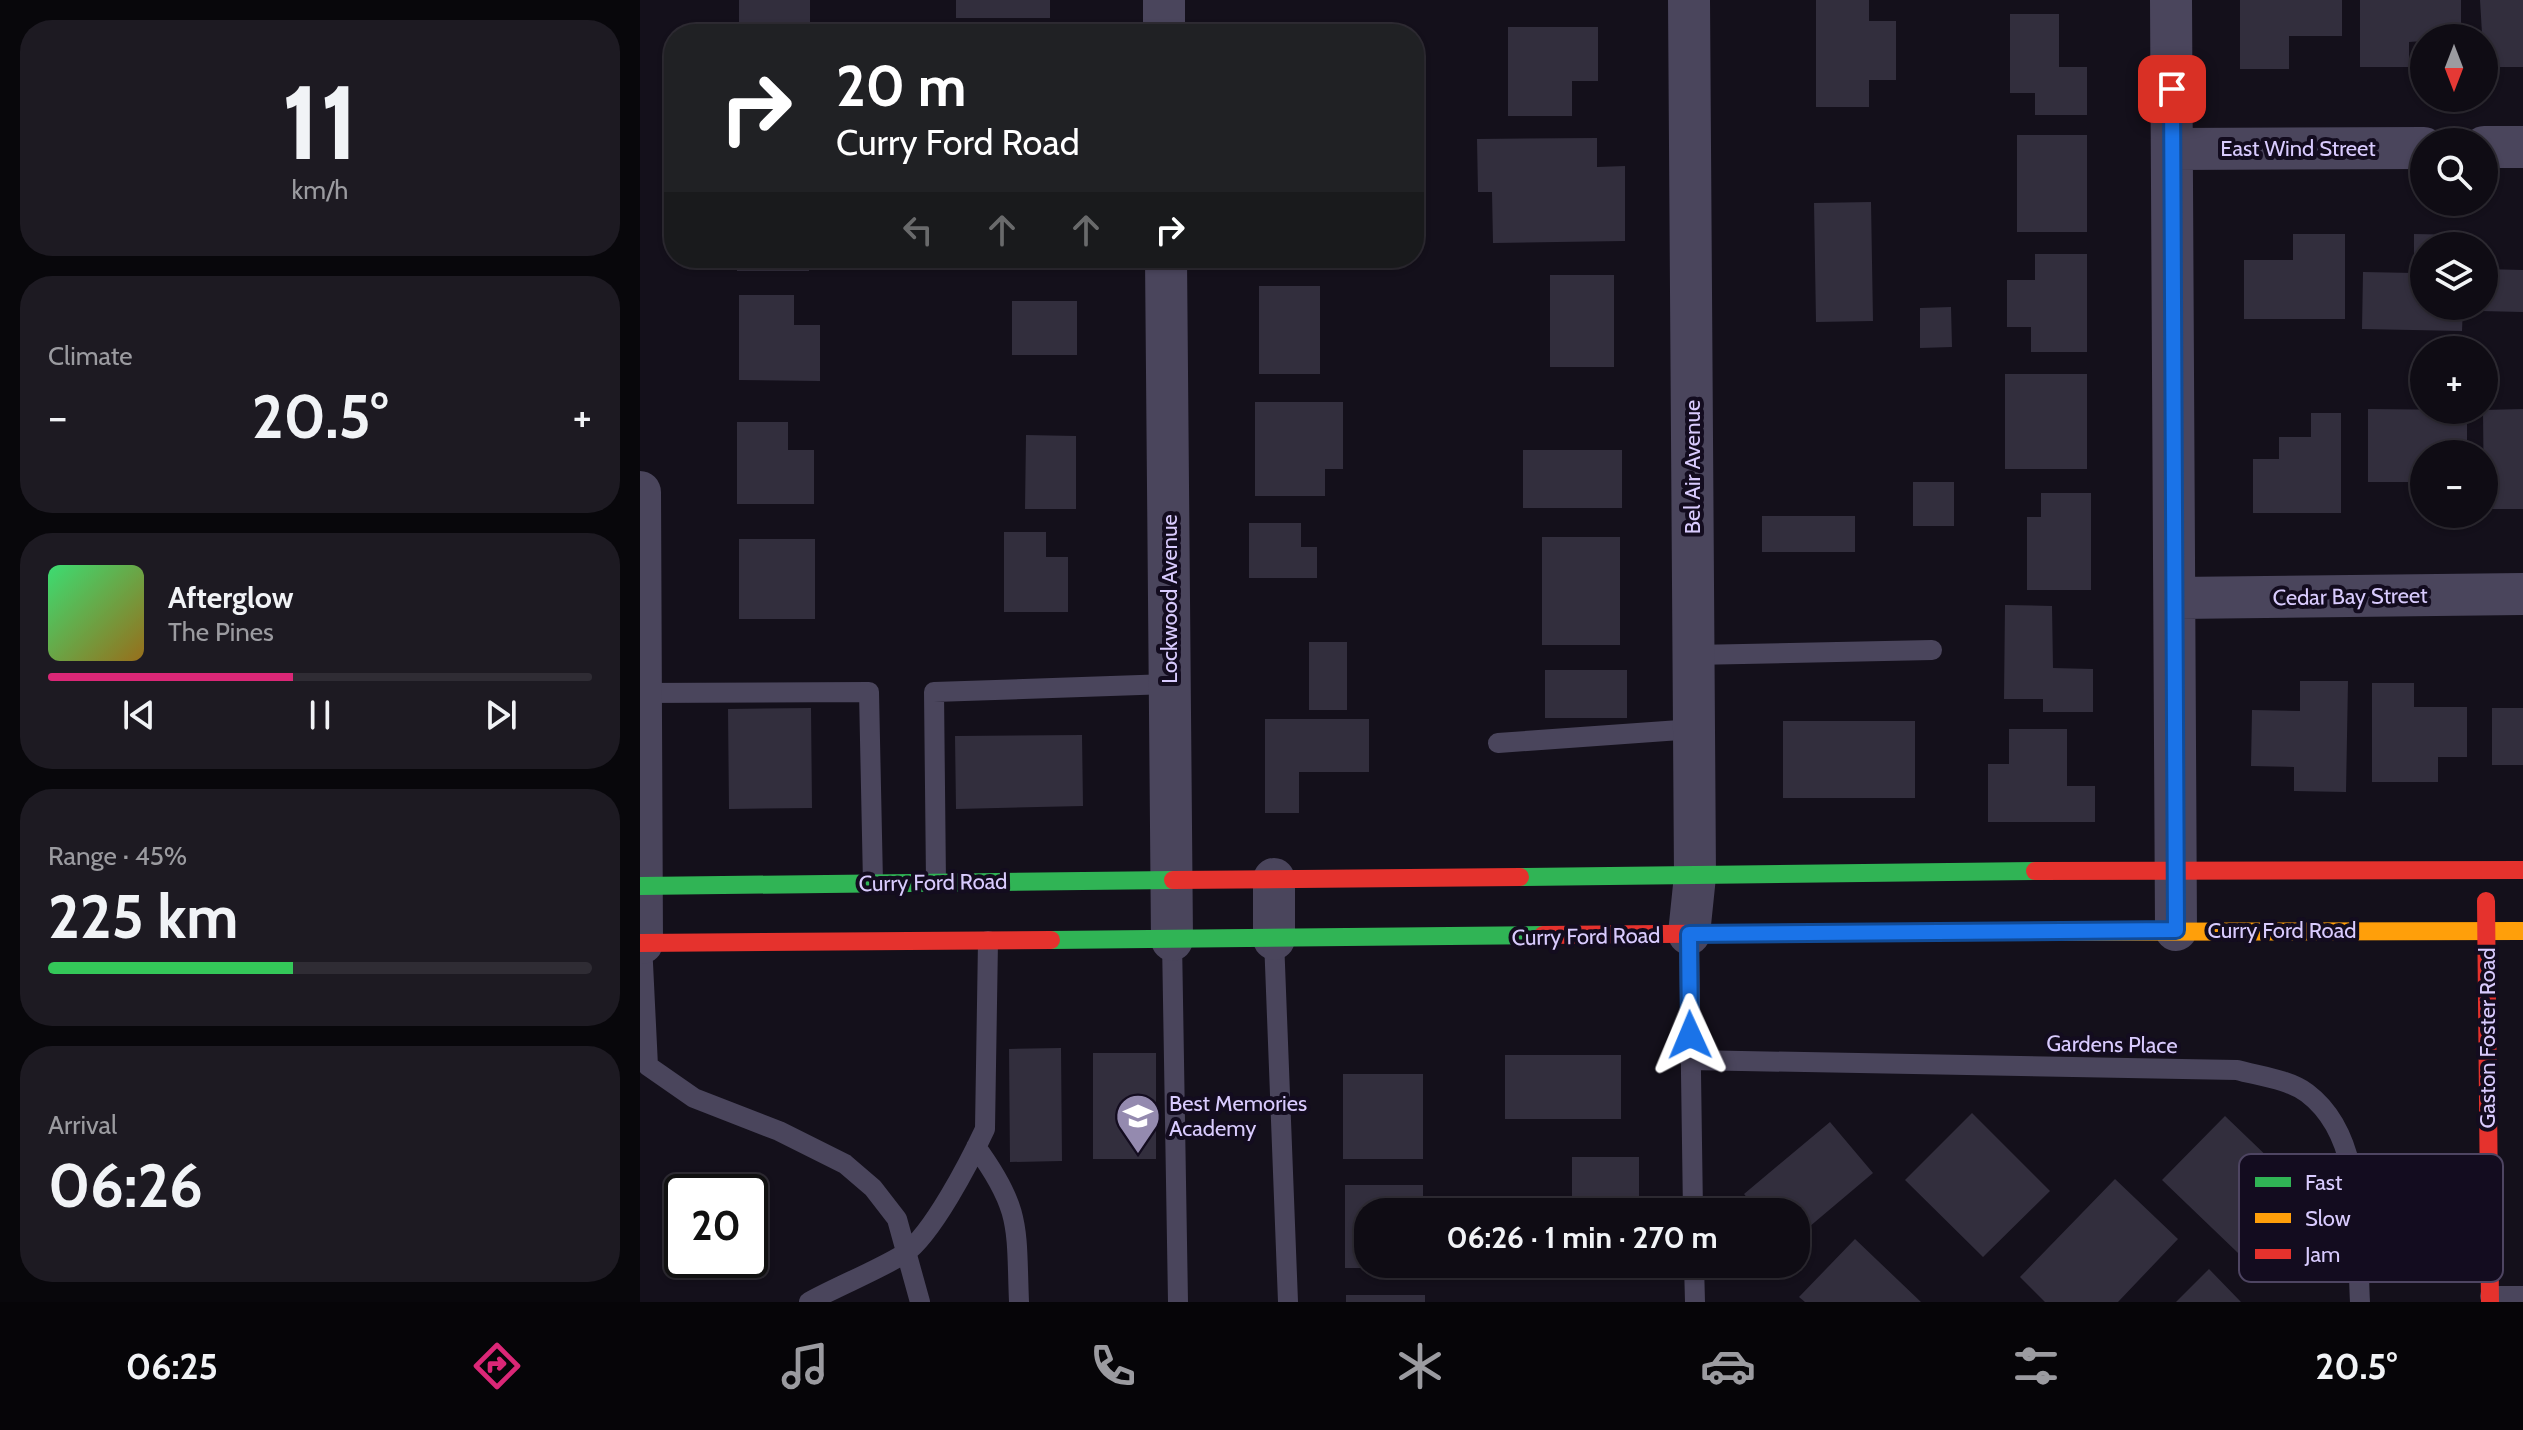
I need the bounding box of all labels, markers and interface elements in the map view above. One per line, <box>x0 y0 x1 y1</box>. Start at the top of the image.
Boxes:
north arrow <box>2410 24 2498 112</box>
map controls <box>2410 24 2498 528</box>
text: 20 m <box>836 52 966 120</box>
pin <box>2138 55 2206 123</box>
icon: right <box>704 56 808 160</box>
text: 11 <box>282 59 358 185</box>
icon: arrive <box>2150 67 2194 111</box>
text: Curry Ford Road <box>836 120 1080 164</box>
button: search <box>2410 128 2498 216</box>
street label: East Wind Street <box>2220 135 2376 162</box>
text: km/h <box>292 174 348 206</box>
icon: left <box>896 208 940 252</box>
icon: ahead <box>980 208 1024 252</box>
icon: ahead <box>1064 208 1108 252</box>
icon: right <box>1148 208 1192 252</box>
button: layers <box>2410 232 2498 320</box>
button: + <box>2410 336 2498 424</box>
text: Climate <box>48 340 133 372</box>
text: 20.5° <box>252 380 388 453</box>
text: − <box>48 390 67 443</box>
text: + <box>573 390 592 443</box>
street label: Bel Air Avenue <box>1679 400 1706 534</box>
button: − <box>2410 440 2498 528</box>
street label: Lockwood Avenue <box>1156 514 1183 684</box>
text: Afterglow <box>168 579 294 616</box>
street label: Cedar Bay Street <box>2272 582 2428 611</box>
text: The Pines <box>168 616 274 648</box>
icon: previous <box>117 693 161 737</box>
icon: pause <box>298 693 342 737</box>
icon: next <box>479 693 523 737</box>
text: Range · 45% <box>48 840 187 872</box>
street label: Curry Ford Road <box>858 868 1008 897</box>
text: 225 km <box>48 880 238 953</box>
street label: Curry Ford Road <box>2208 917 2356 944</box>
street label: Curry Ford Road <box>1511 922 1661 951</box>
street label: Gaston Foster Road <box>2474 947 2501 1129</box>
position arrow <box>1648 993 1732 1077</box>
street label: Gardens Place <box>2046 1030 2178 1059</box>
place label: Best Memories Academy <box>1169 1090 1307 1142</box>
school or university icon: Best Memories Academy <box>1114 1092 1162 1155</box>
text: Arrival <box>48 1109 117 1141</box>
text: 06:26 <box>48 1149 203 1222</box>
legend <box>2239 1154 2503 1282</box>
text: Fast <box>2305 1169 2343 1196</box>
speed limit sign: 20 <box>664 1174 768 1278</box>
text: Slow <box>2305 1205 2351 1232</box>
text: 06:26 · 1 min · 270 m <box>1447 1219 1717 1256</box>
text: Jam <box>2304 1241 2340 1268</box>
icon: directions <box>469 1338 525 1394</box>
icon: music <box>777 1338 833 1394</box>
icon: phone <box>1085 1338 1141 1394</box>
icon: climate <box>1392 1338 1448 1394</box>
icon: car <box>1700 1338 1756 1394</box>
icon: filters <box>2008 1338 2064 1394</box>
text: 06:25 <box>126 1344 218 1388</box>
text: 20.5° <box>2315 1344 2397 1388</box>

